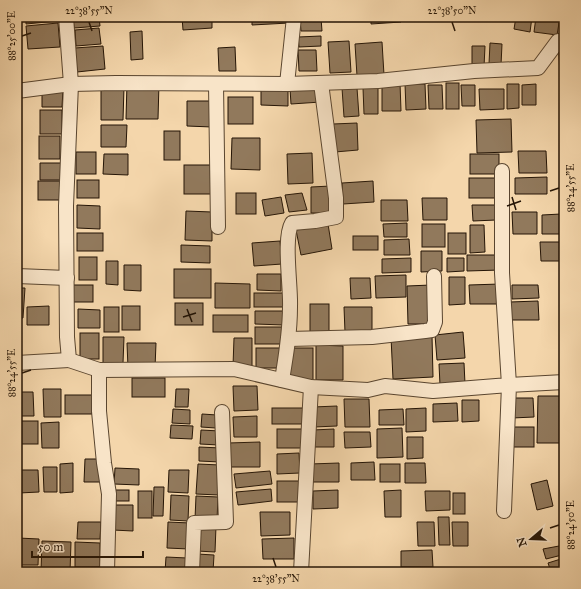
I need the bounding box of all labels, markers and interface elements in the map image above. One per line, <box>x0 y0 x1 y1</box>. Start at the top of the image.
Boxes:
text: 22°38'55"N <box>65 5 113 17</box>
text: 22°38'50"N <box>428 5 477 17</box>
text: 88°25'00"E <box>6 11 18 61</box>
text: 88°24'55"E <box>565 164 577 212</box>
text: 88°24'55"E <box>6 349 18 397</box>
text: 88°24'50"E <box>565 500 577 550</box>
north arrow <box>511 519 551 559</box>
scale bar <box>32 533 143 559</box>
text: N <box>514 535 530 549</box>
text: 50 m <box>38 540 63 554</box>
text: 22°38'55"N <box>252 573 300 585</box>

